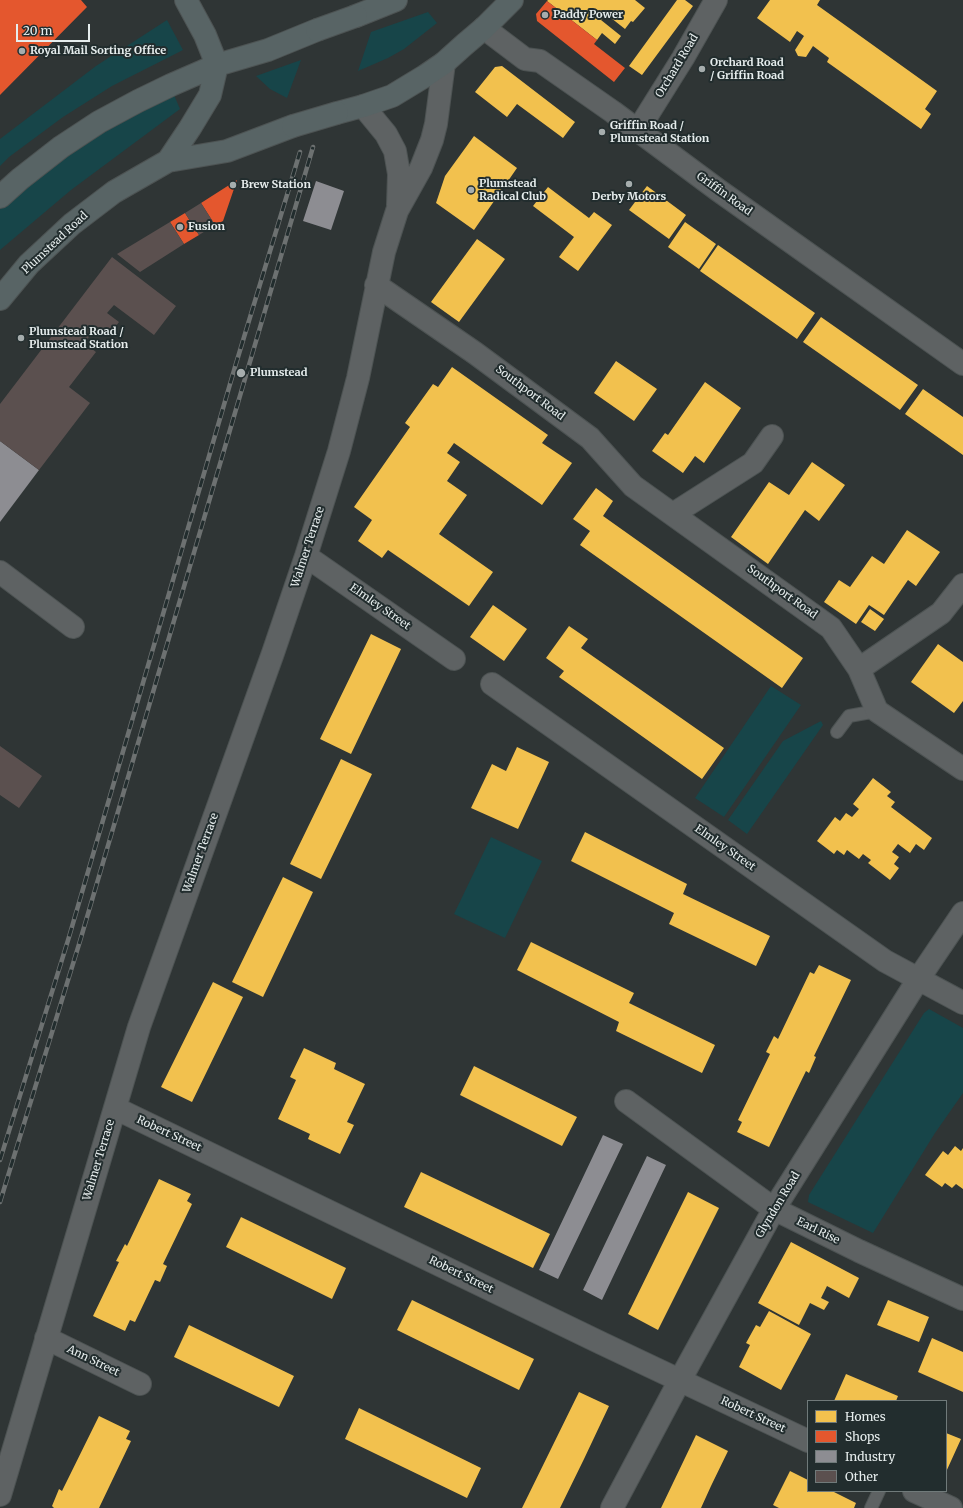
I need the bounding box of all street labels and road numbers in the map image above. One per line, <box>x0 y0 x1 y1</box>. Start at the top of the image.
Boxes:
street label: Orchard Road <box>653 32 701 100</box>
street label: Griffin Road <box>694 170 754 218</box>
street label: Plumstead Road <box>19 209 91 277</box>
street label: Southport Road <box>493 363 567 423</box>
street label: Walmer Terrace <box>289 505 327 589</box>
street label: Southport Road <box>744 562 820 622</box>
street label: Elmley Street <box>347 581 413 633</box>
street label: Walmer Terrace <box>180 811 222 895</box>
street label: Elmley Street <box>692 822 758 874</box>
street label: Robert Street <box>135 1113 203 1155</box>
street label: Walmer Terrace <box>80 1118 118 1202</box>
street label: Glyndon Road <box>753 1170 803 1240</box>
street label: Earl Rise <box>794 1215 842 1247</box>
street label: Robert Street <box>427 1254 495 1296</box>
street label: Ann Street <box>65 1343 121 1379</box>
street label: Robert Street <box>719 1394 787 1436</box>

